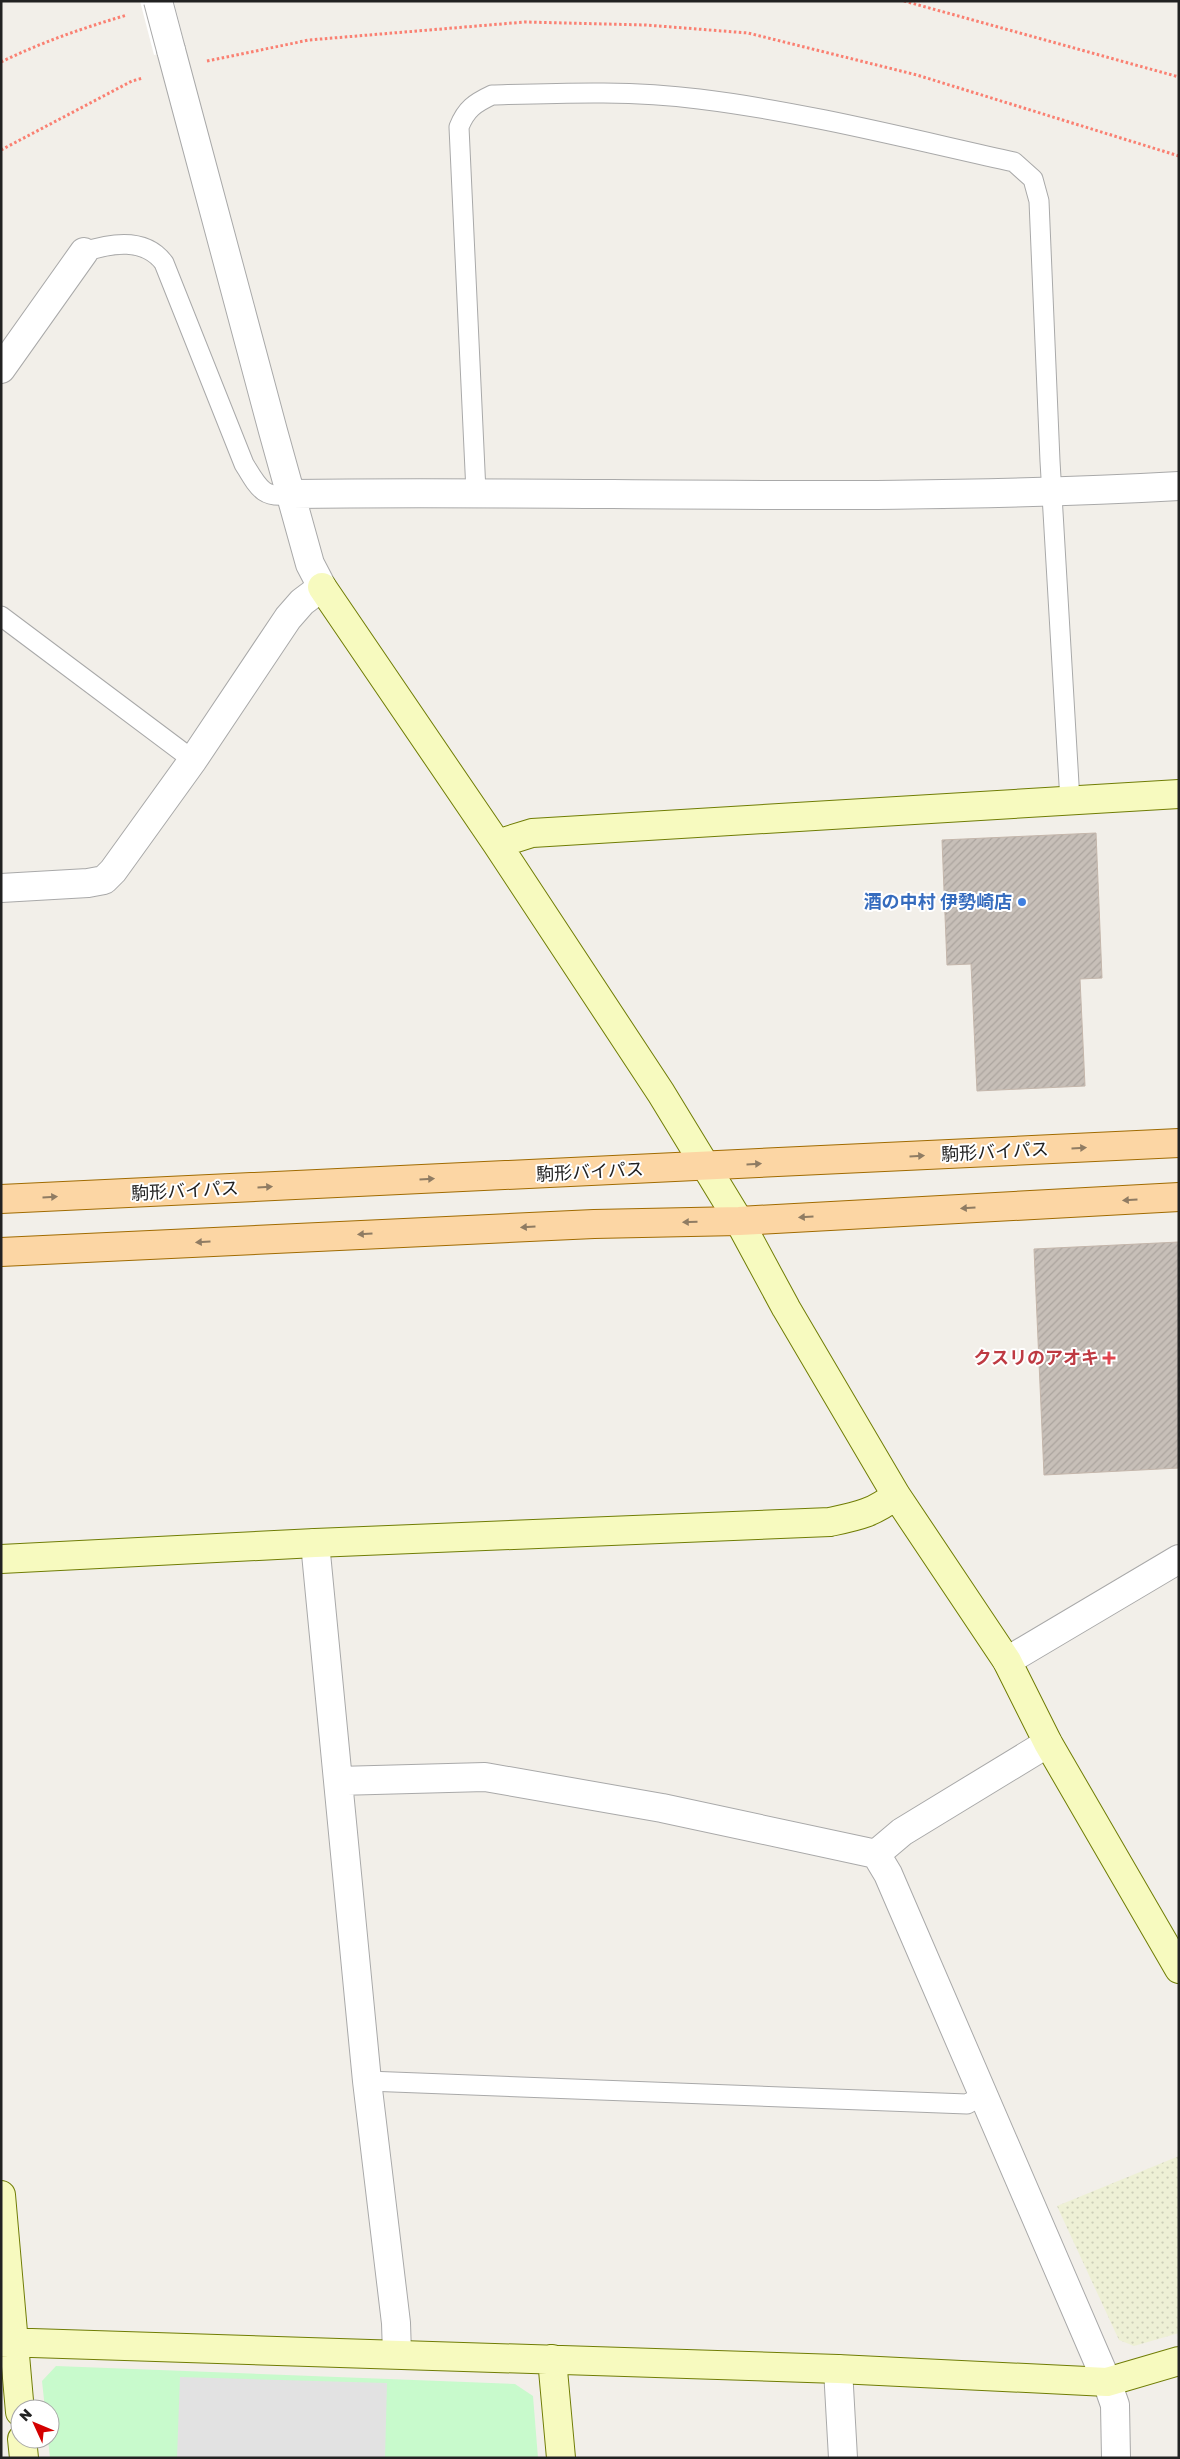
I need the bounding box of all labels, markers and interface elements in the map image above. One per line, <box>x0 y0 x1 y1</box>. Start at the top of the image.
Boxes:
place label: 酒の中村 伊勢崎店 <box>864 890 1012 912</box>
marker: 酒の中村 伊勢崎店 <box>1016 896 1028 908</box>
street label: 駒形バイパス <box>941 1137 1049 1165</box>
one-way arrow <box>1071 1143 1087 1151</box>
one-way arrow <box>909 1151 925 1159</box>
street label: 駒形バイパス <box>536 1157 644 1185</box>
one-way arrow <box>747 1159 763 1167</box>
one-way arrow <box>419 1175 435 1183</box>
street label: 駒形バイパス <box>131 1176 239 1204</box>
one-way arrow <box>257 1182 273 1190</box>
one-way arrow <box>42 1193 58 1201</box>
one-way arrow <box>1122 1196 1138 1204</box>
one-way arrow <box>960 1205 976 1213</box>
one-way arrow <box>797 1214 813 1222</box>
one-way arrow <box>682 1218 698 1226</box>
one-way arrow <box>519 1223 535 1231</box>
one-way arrow <box>357 1231 373 1239</box>
one-way arrow <box>195 1238 211 1246</box>
place label: クスリのアオキ <box>974 1346 1099 1368</box>
marker: クスリのアオキ <box>1103 1352 1115 1364</box>
north arrow <box>10 2399 60 2449</box>
text: N <box>15 2405 35 2424</box>

